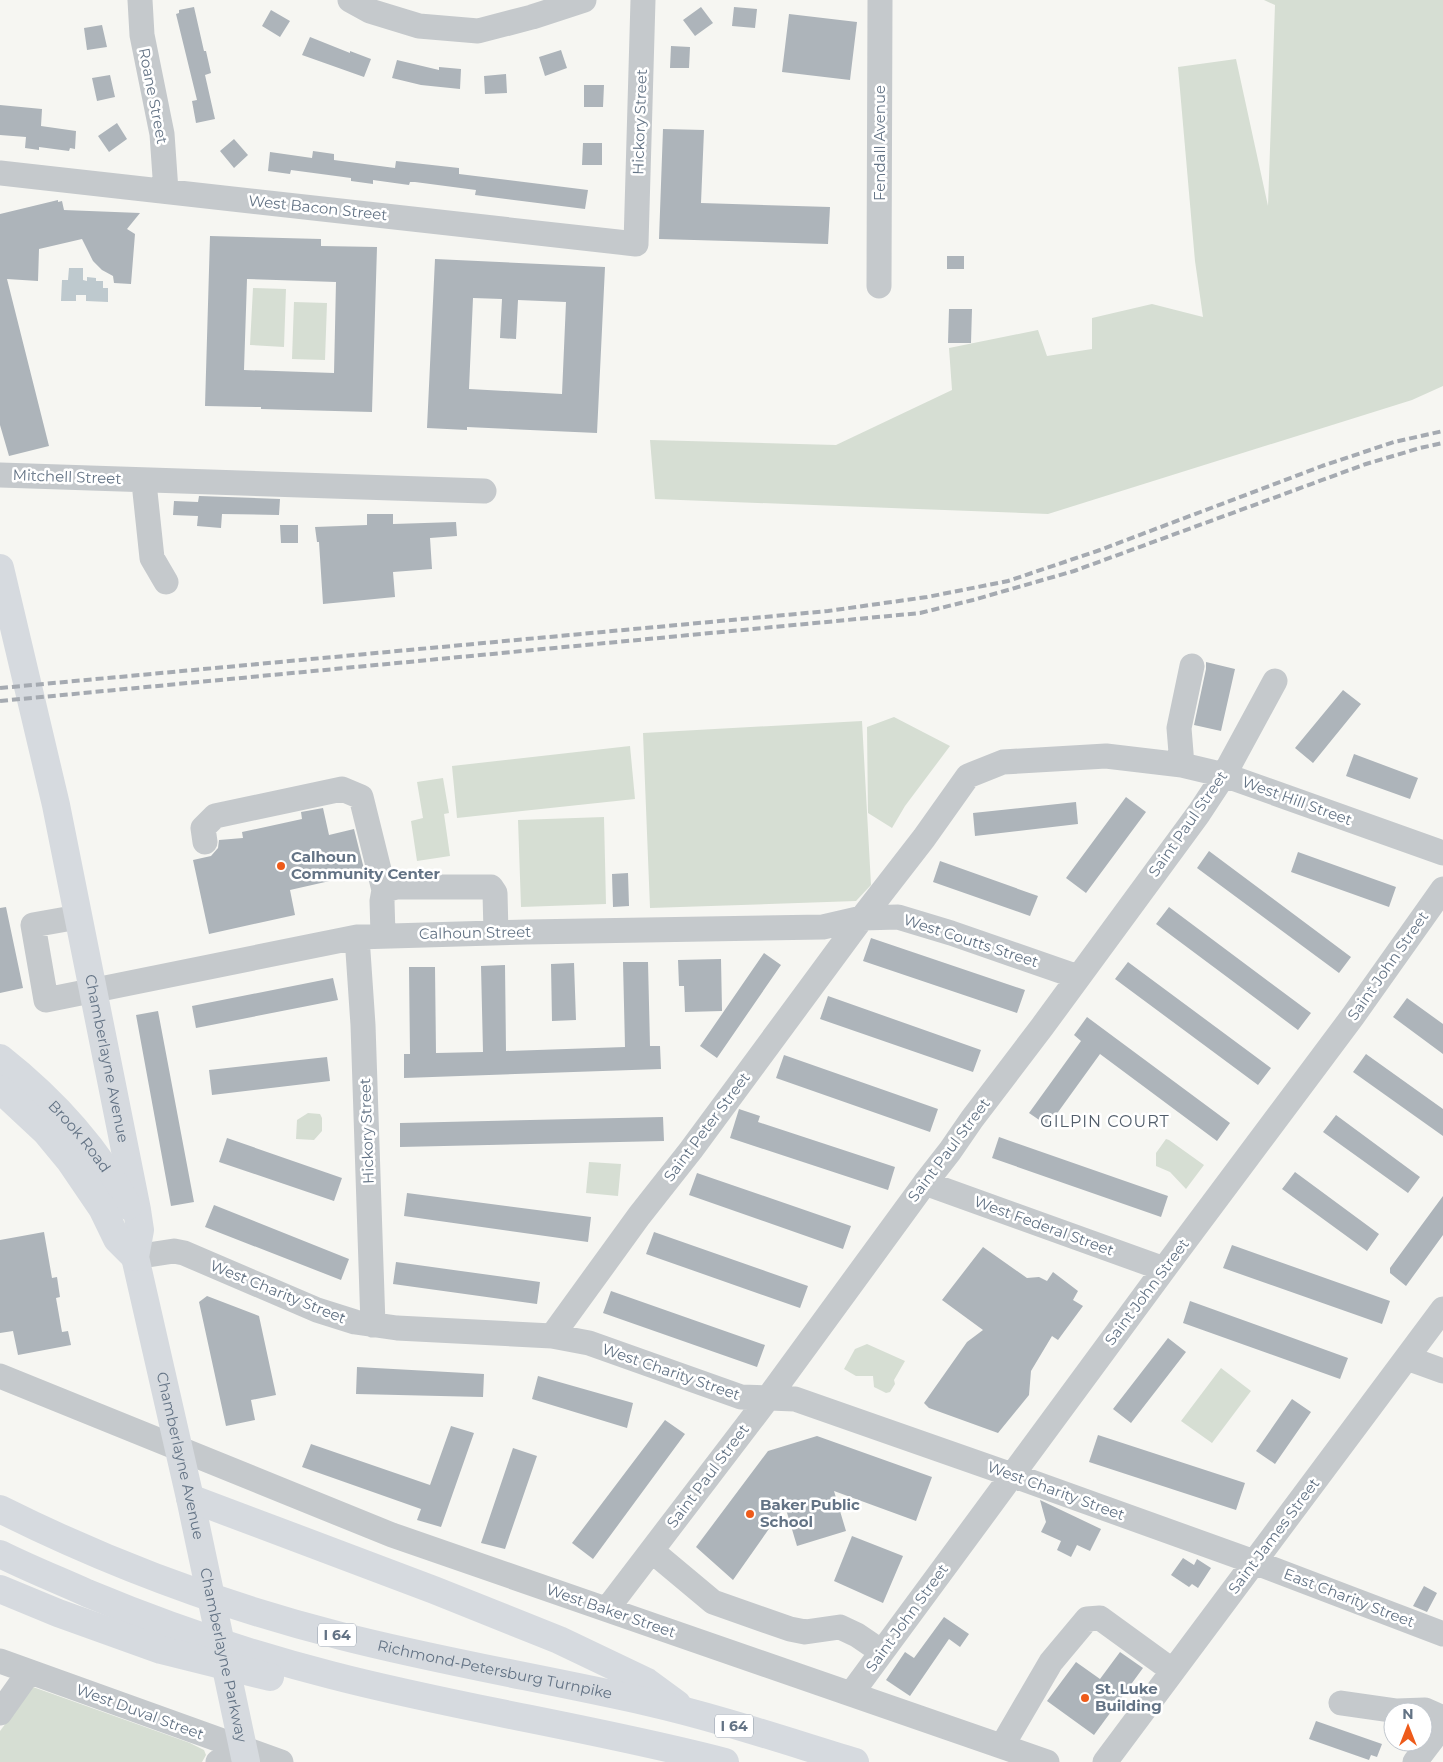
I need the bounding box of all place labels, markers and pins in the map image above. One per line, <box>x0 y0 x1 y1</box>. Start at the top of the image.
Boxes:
place label: Calhoun Community Center <box>291 847 441 883</box>
marker: Calhoun Community Center <box>275 860 287 872</box>
place label: Baker Public School <box>760 1495 860 1531</box>
marker: Baker Public School <box>744 1508 756 1520</box>
place label: St. Luke Building <box>1095 1679 1162 1715</box>
marker: St. Luke Building <box>1079 1692 1091 1704</box>

